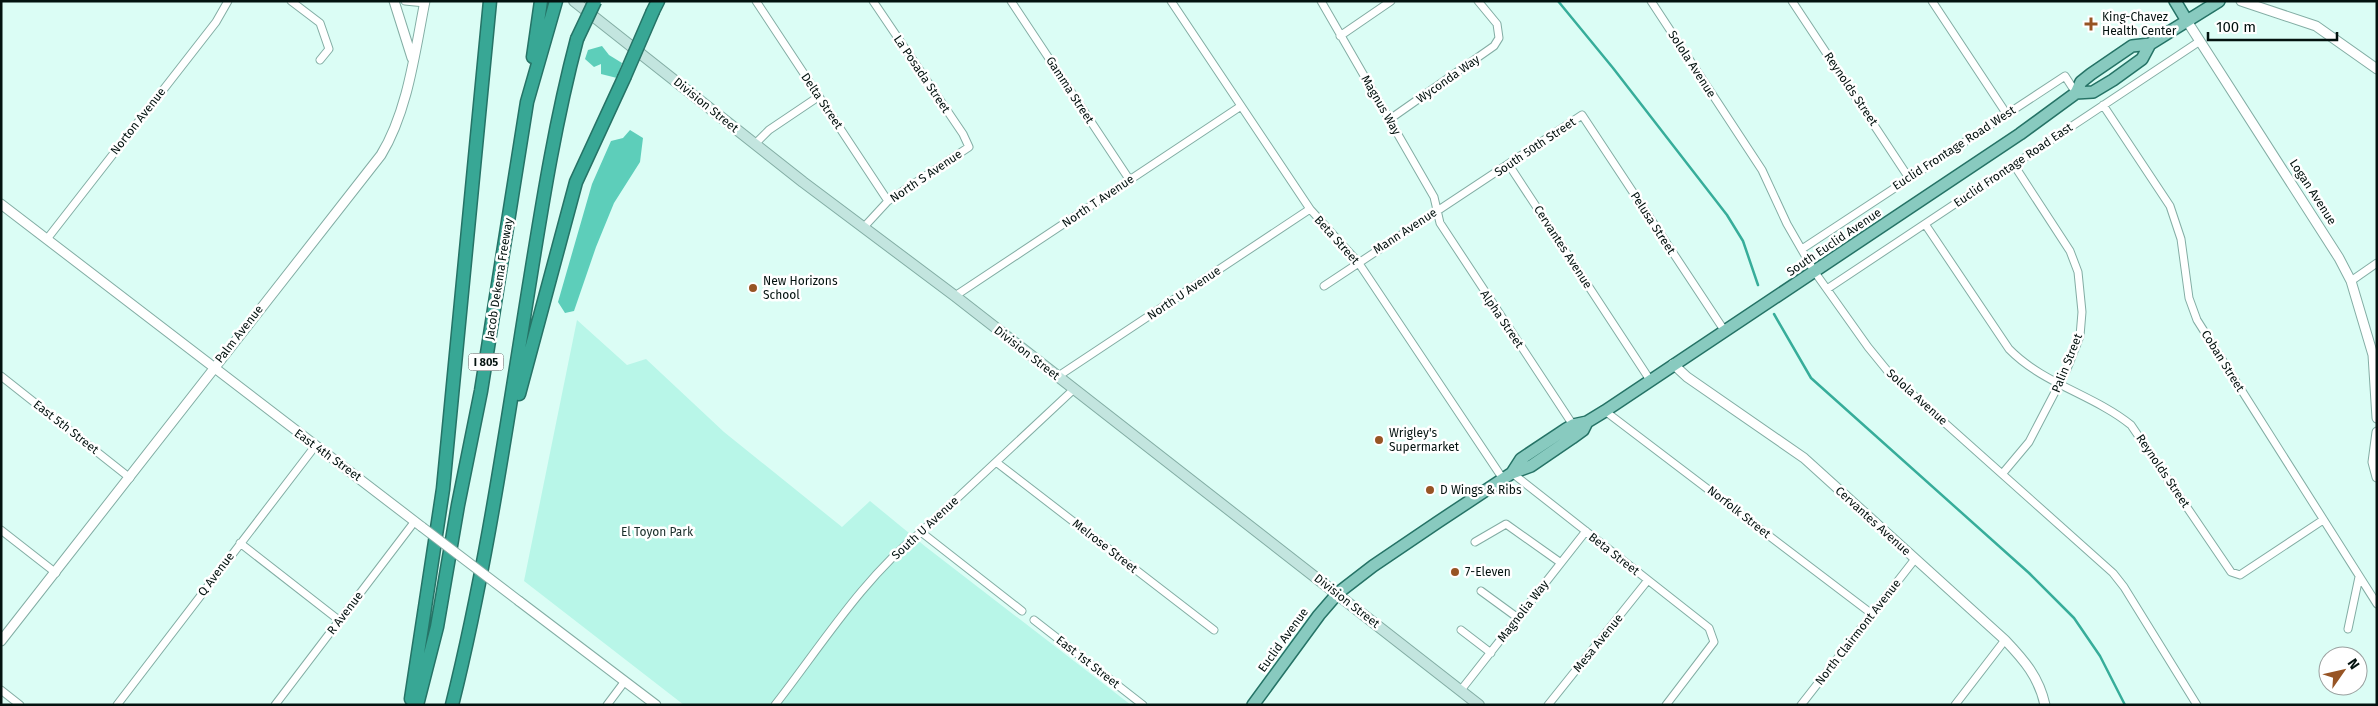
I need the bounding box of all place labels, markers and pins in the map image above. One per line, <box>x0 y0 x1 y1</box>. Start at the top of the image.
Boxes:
place label: King-Chavez Health Center <box>2102 10 2177 38</box>
marker: King-Chavez Health Center <box>2084 17 2098 31</box>
place label: New Horizons School <box>763 274 838 302</box>
marker: New Horizons School <box>747 282 759 294</box>
place label: Wrigley's Supermarket <box>1389 426 1460 454</box>
marker: Wrigley's Supermarket <box>1373 434 1385 446</box>
place label: D Wings & Ribs <box>1440 483 1522 497</box>
marker: D Wings & Ribs <box>1424 484 1436 496</box>
place label: 7-Eleven <box>1465 565 1511 579</box>
marker: 7-Eleven <box>1449 566 1461 578</box>

